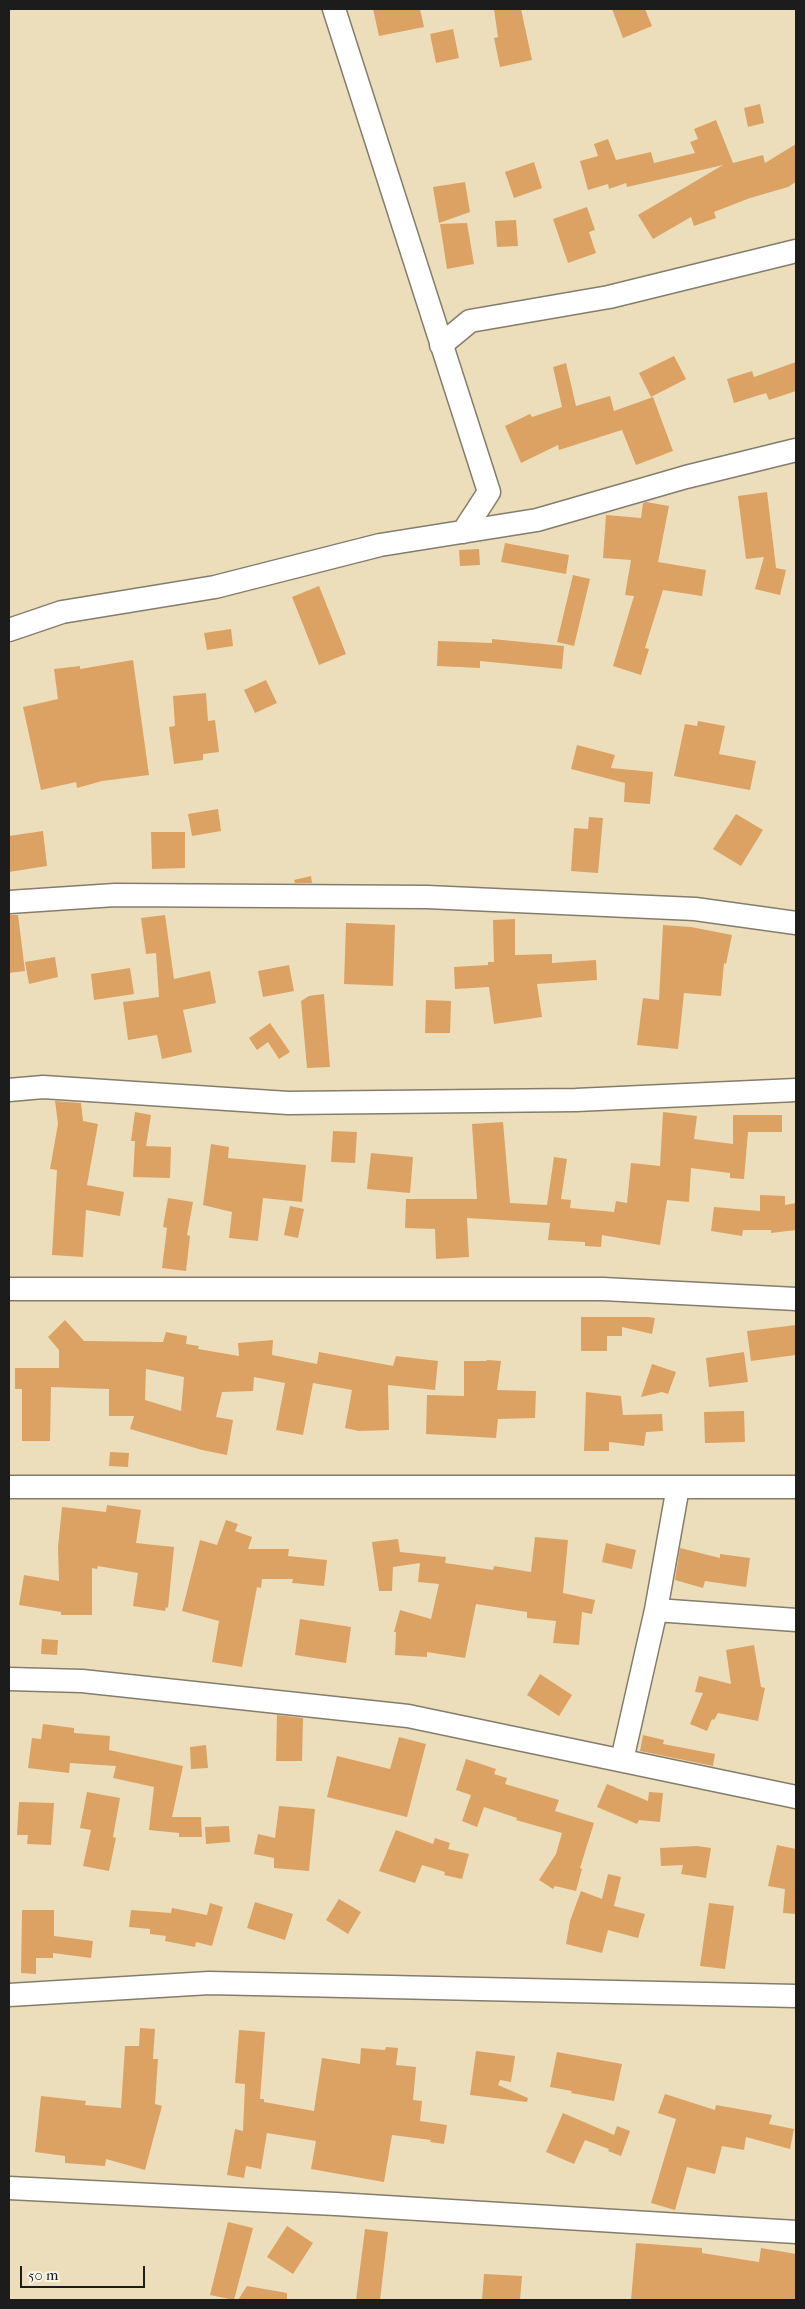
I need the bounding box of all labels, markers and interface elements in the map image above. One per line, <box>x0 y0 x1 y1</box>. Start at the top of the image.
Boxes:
scale bar <box>22 2256 148 2288</box>
text: 50 m <box>28 2266 58 2284</box>

